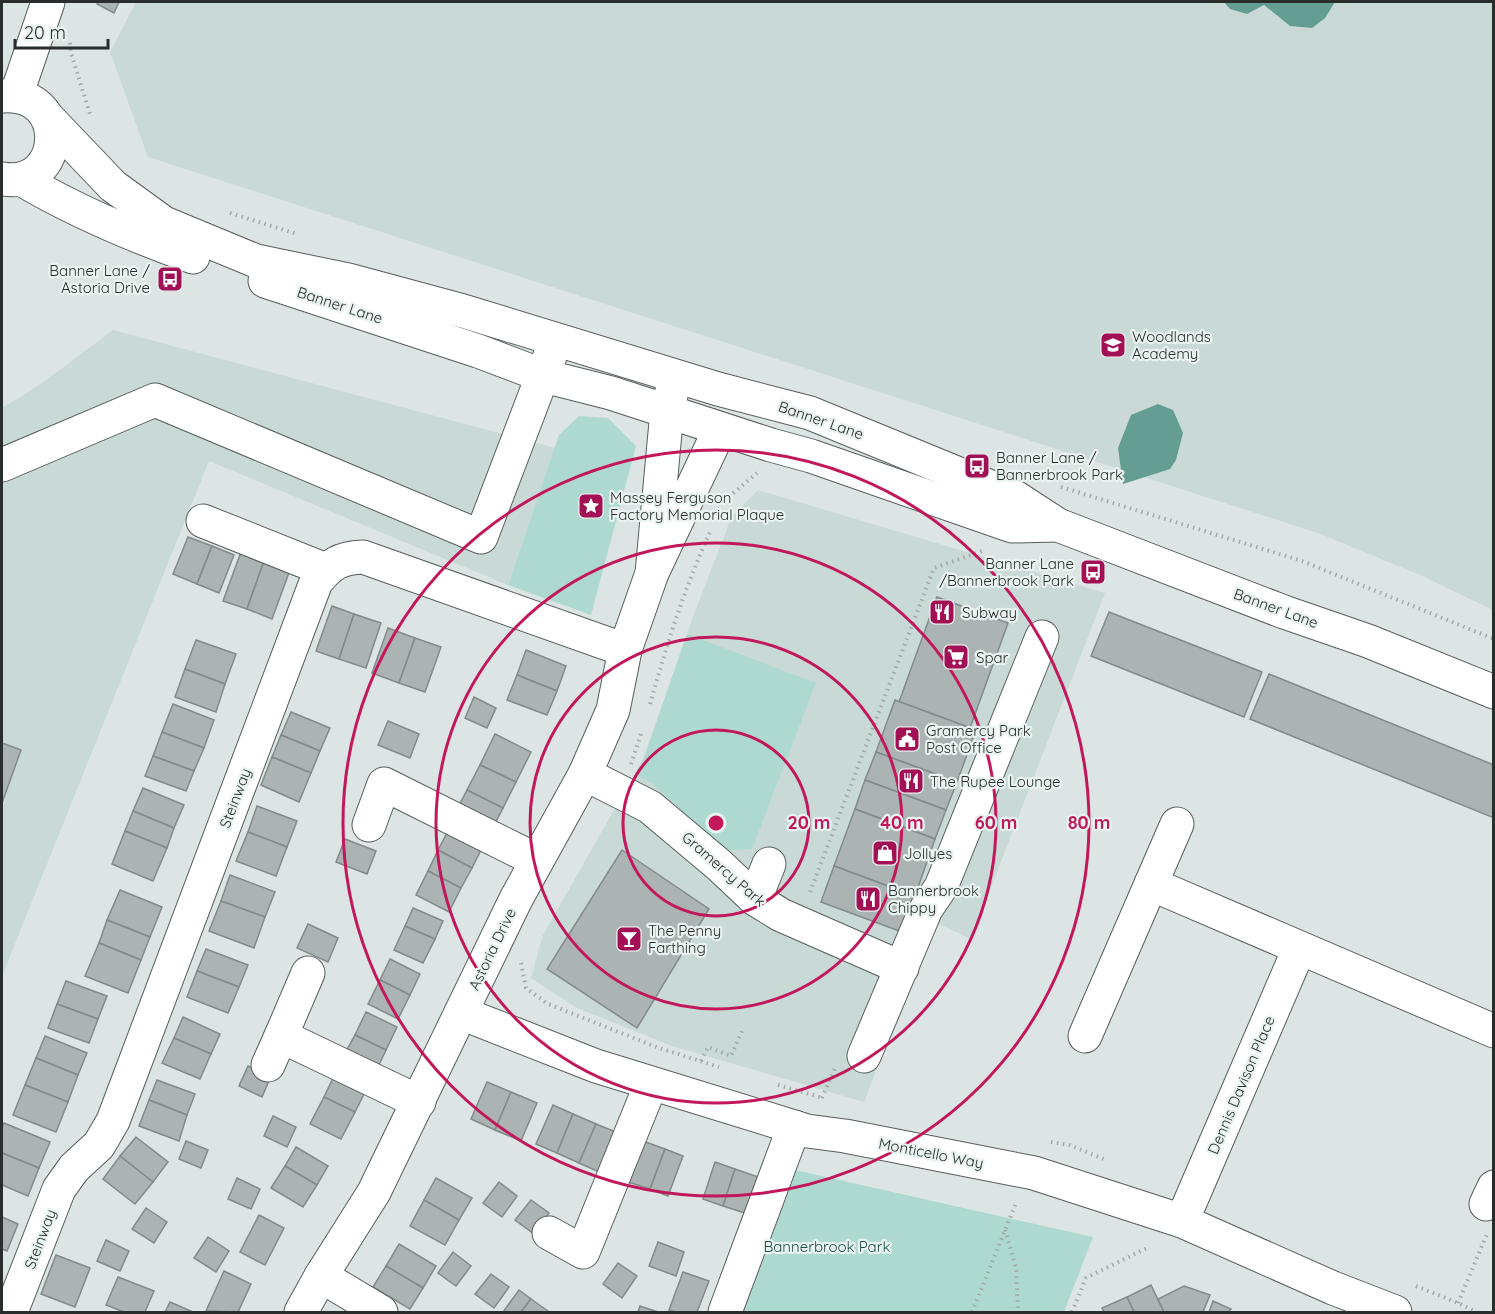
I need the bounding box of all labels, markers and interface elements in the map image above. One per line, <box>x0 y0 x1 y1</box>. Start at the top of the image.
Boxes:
scale bar <box>15 12 108 50</box>
text: 20 m <box>24 21 66 44</box>
place label: Banner Lane / Astoria Drive <box>49 261 150 297</box>
bus stop icon: Banner Lane / Astoria Drive <box>155 264 185 294</box>
street label: Banner Lane <box>295 282 385 328</box>
place label: Woodlands Academy <box>1132 327 1211 363</box>
school or university icon: Woodlands Academy <box>1098 330 1128 360</box>
street label: Banner Lane <box>776 397 866 443</box>
place label: Banner Lane / Bannerbrook Park <box>996 448 1123 484</box>
bus stop icon: Banner Lane / Bannerbrook Park <box>962 451 992 481</box>
place label: Massey Ferguson Factory Memorial Plaque <box>610 488 784 524</box>
place icon: Massey Ferguson Factory Memorial Plaque <box>576 491 606 521</box>
place label: Banner Lane /Bannerbrook Park <box>939 554 1074 590</box>
bus stop icon: Banner Lane /Bannerbrook Park <box>1078 557 1108 587</box>
street label: Banner Lane <box>1231 584 1321 632</box>
restaurant icon: Subway <box>927 597 957 627</box>
place label: Subway <box>962 603 1017 622</box>
supermarket icon: Spar <box>941 642 971 672</box>
place label: Spar <box>976 648 1009 667</box>
place label: Gramercy Park Post Office <box>926 721 1031 757</box>
public building icon: Gramercy Park Post Office <box>892 724 922 754</box>
street label: Steinway <box>215 765 255 831</box>
restaurant icon: The Rupee Lounge <box>896 766 926 796</box>
place label: The Rupee Lounge <box>930 772 1061 791</box>
text: 20 m <box>788 811 830 834</box>
text: 40 m <box>880 811 924 834</box>
text: 60 m <box>975 811 1017 834</box>
text: 80 m <box>1068 811 1110 834</box>
centre of rings <box>706 813 726 833</box>
street label: Gramercy Park <box>678 827 770 911</box>
shop icon: Jollyes <box>870 838 900 868</box>
place label: Jollyes <box>904 844 952 863</box>
place label: Bannerbrook Chippy <box>888 881 979 917</box>
restaurant icon: Bannerbrook Chippy <box>853 884 883 914</box>
street label: Astoria Drive <box>464 905 520 993</box>
place label: The Penny Farthing <box>648 921 721 957</box>
bar icon: The Penny Farthing <box>614 924 644 954</box>
street label: Dennis Davison Place <box>1203 1013 1279 1157</box>
street label: Monticello Way <box>877 1134 985 1172</box>
street label: Steinway <box>20 1206 60 1272</box>
park label: Bannerbrook Park <box>764 1237 890 1256</box>

